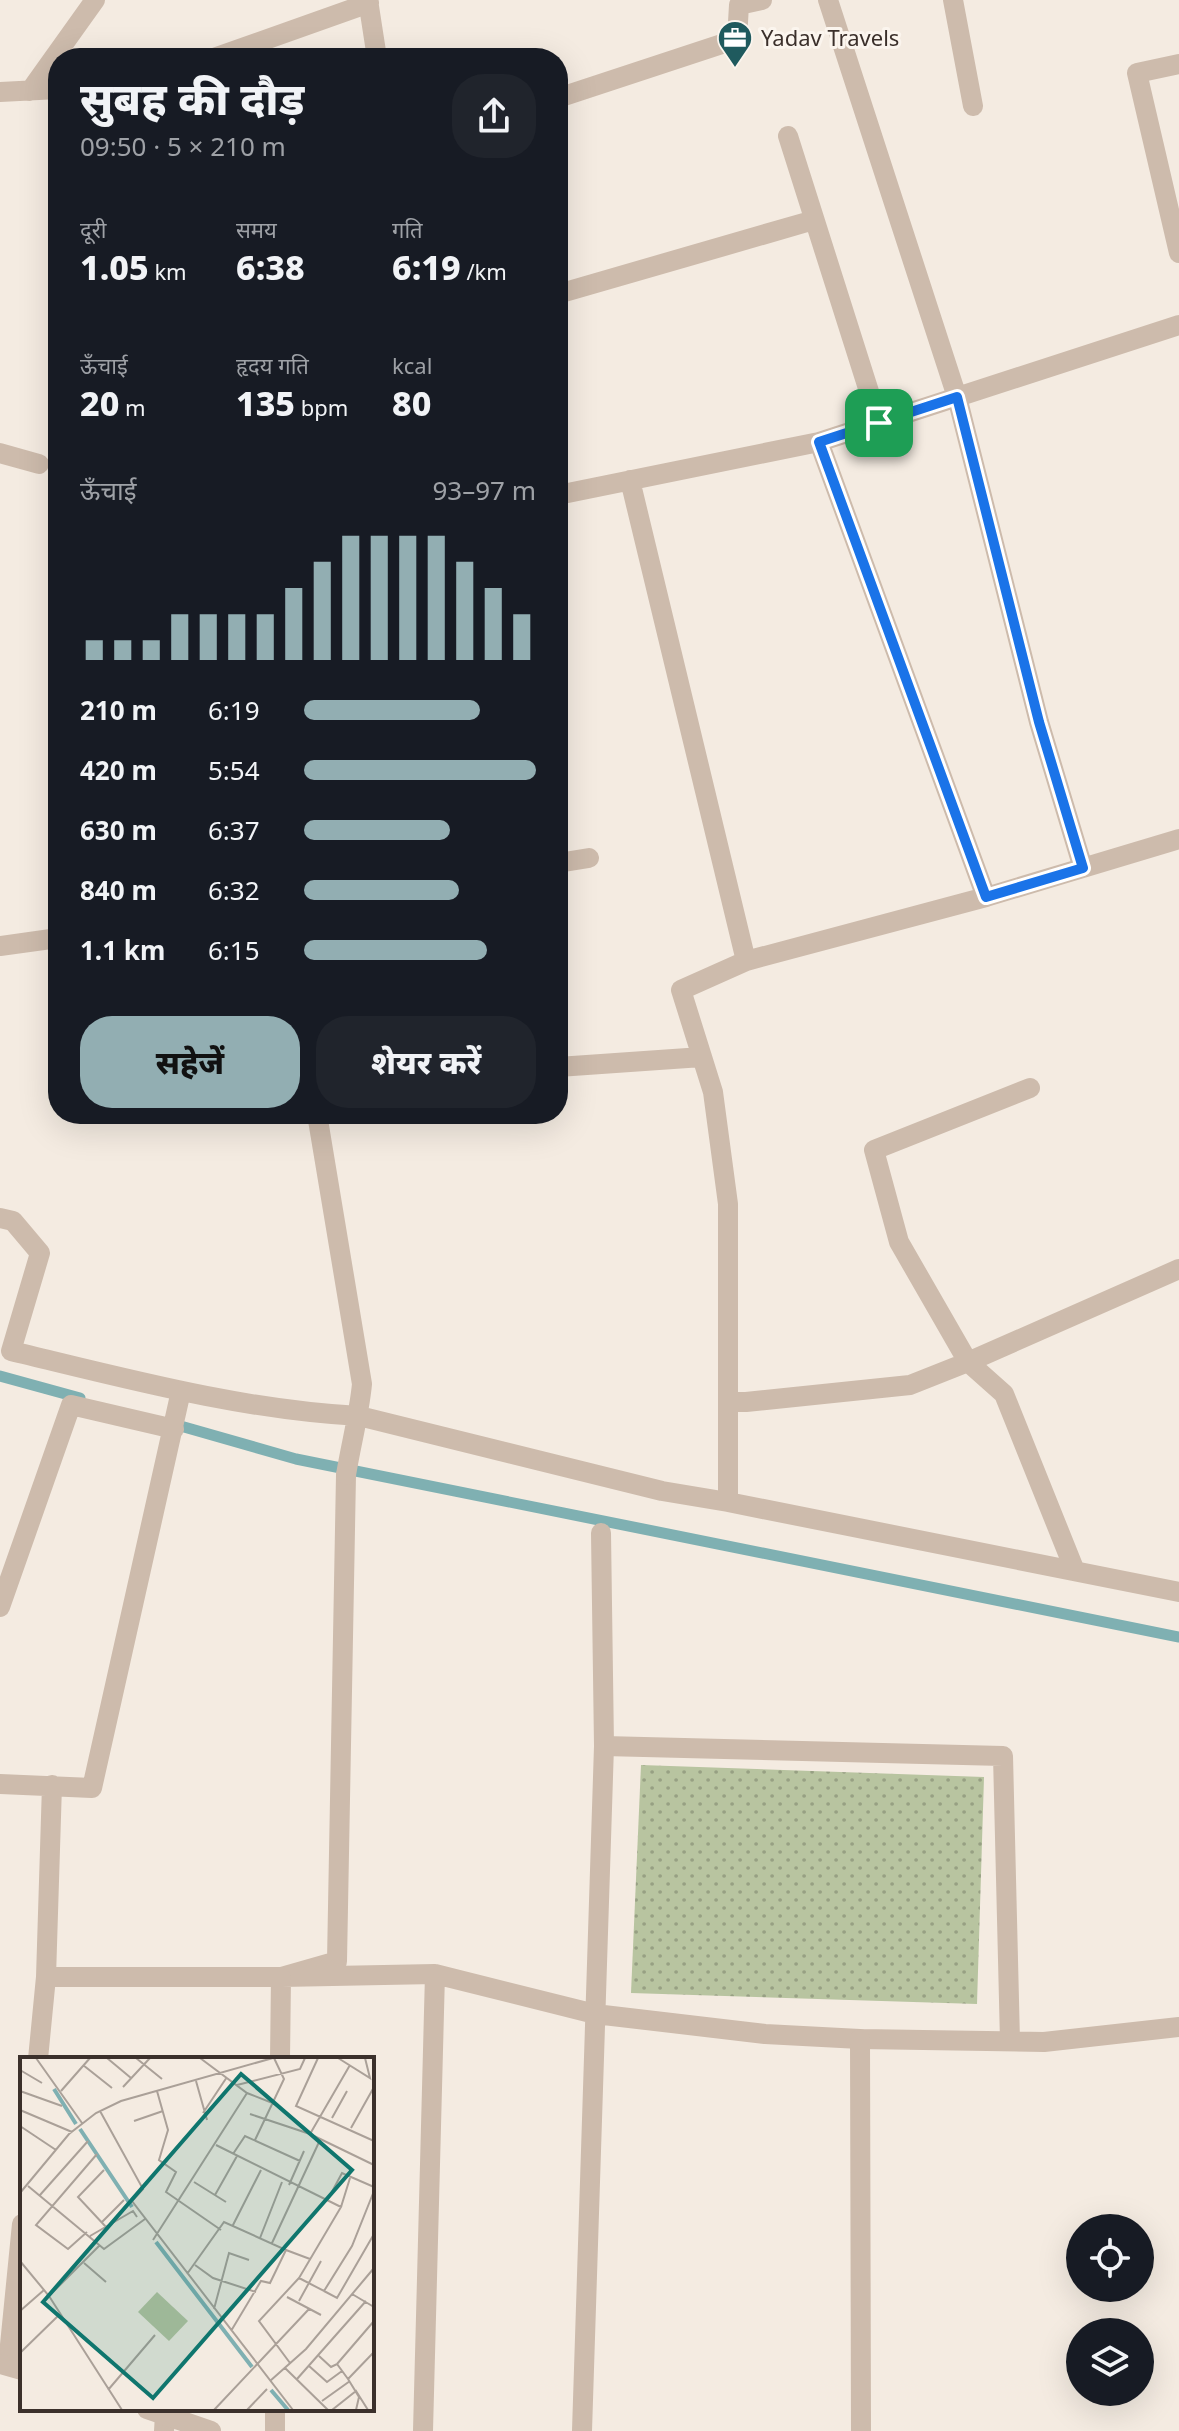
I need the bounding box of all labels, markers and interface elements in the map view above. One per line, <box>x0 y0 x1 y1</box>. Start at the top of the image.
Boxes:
office icon: Yadav Travels <box>716 19 754 69</box>
place label: Yadav Travels <box>761 22 899 52</box>
text: सुबह की दौड़ <box>80 68 304 128</box>
button: share <box>452 74 536 158</box>
text: 09:50 · 5 × 210 m <box>80 128 286 164</box>
text: दूरी <box>80 214 106 244</box>
text: समय <box>236 214 277 244</box>
text: गति <box>392 214 423 244</box>
text: 1.05 <box>80 244 149 290</box>
text: 6:38 <box>236 244 305 290</box>
text: 6:19 <box>392 244 461 290</box>
text: km <box>149 256 187 286</box>
text: /km <box>461 256 507 286</box>
text: ऊँचाई <box>80 350 128 380</box>
text: हृदय गति <box>236 350 309 380</box>
text: kcal <box>392 350 432 380</box>
text: 20 <box>80 380 119 426</box>
text: 135 <box>236 380 295 426</box>
text: 80 <box>392 380 431 426</box>
pin <box>845 389 913 457</box>
text: m <box>119 392 146 422</box>
text: bpm <box>295 392 348 422</box>
icon: arrive <box>857 401 901 445</box>
text: ऊँचाई <box>80 472 136 508</box>
text: 93–97 m <box>432 472 536 508</box>
text: 210 m <box>80 692 157 728</box>
text: 6:19 <box>208 692 260 728</box>
text: 420 m <box>80 752 157 788</box>
text: 5:54 <box>208 752 260 788</box>
text: 630 m <box>80 812 157 848</box>
text: 6:37 <box>208 812 260 848</box>
text: 840 m <box>80 872 157 908</box>
text: 6:32 <box>208 872 260 908</box>
text: 1.1 km <box>80 932 165 968</box>
text: 6:15 <box>208 932 260 968</box>
button: सहेजें <box>80 1016 300 1108</box>
button: शेयर करें <box>316 1016 536 1108</box>
inset map <box>20 2057 374 2411</box>
map controls <box>1066 2214 1154 2406</box>
button: locate <box>1066 2214 1154 2302</box>
button: layers <box>1066 2318 1154 2406</box>

